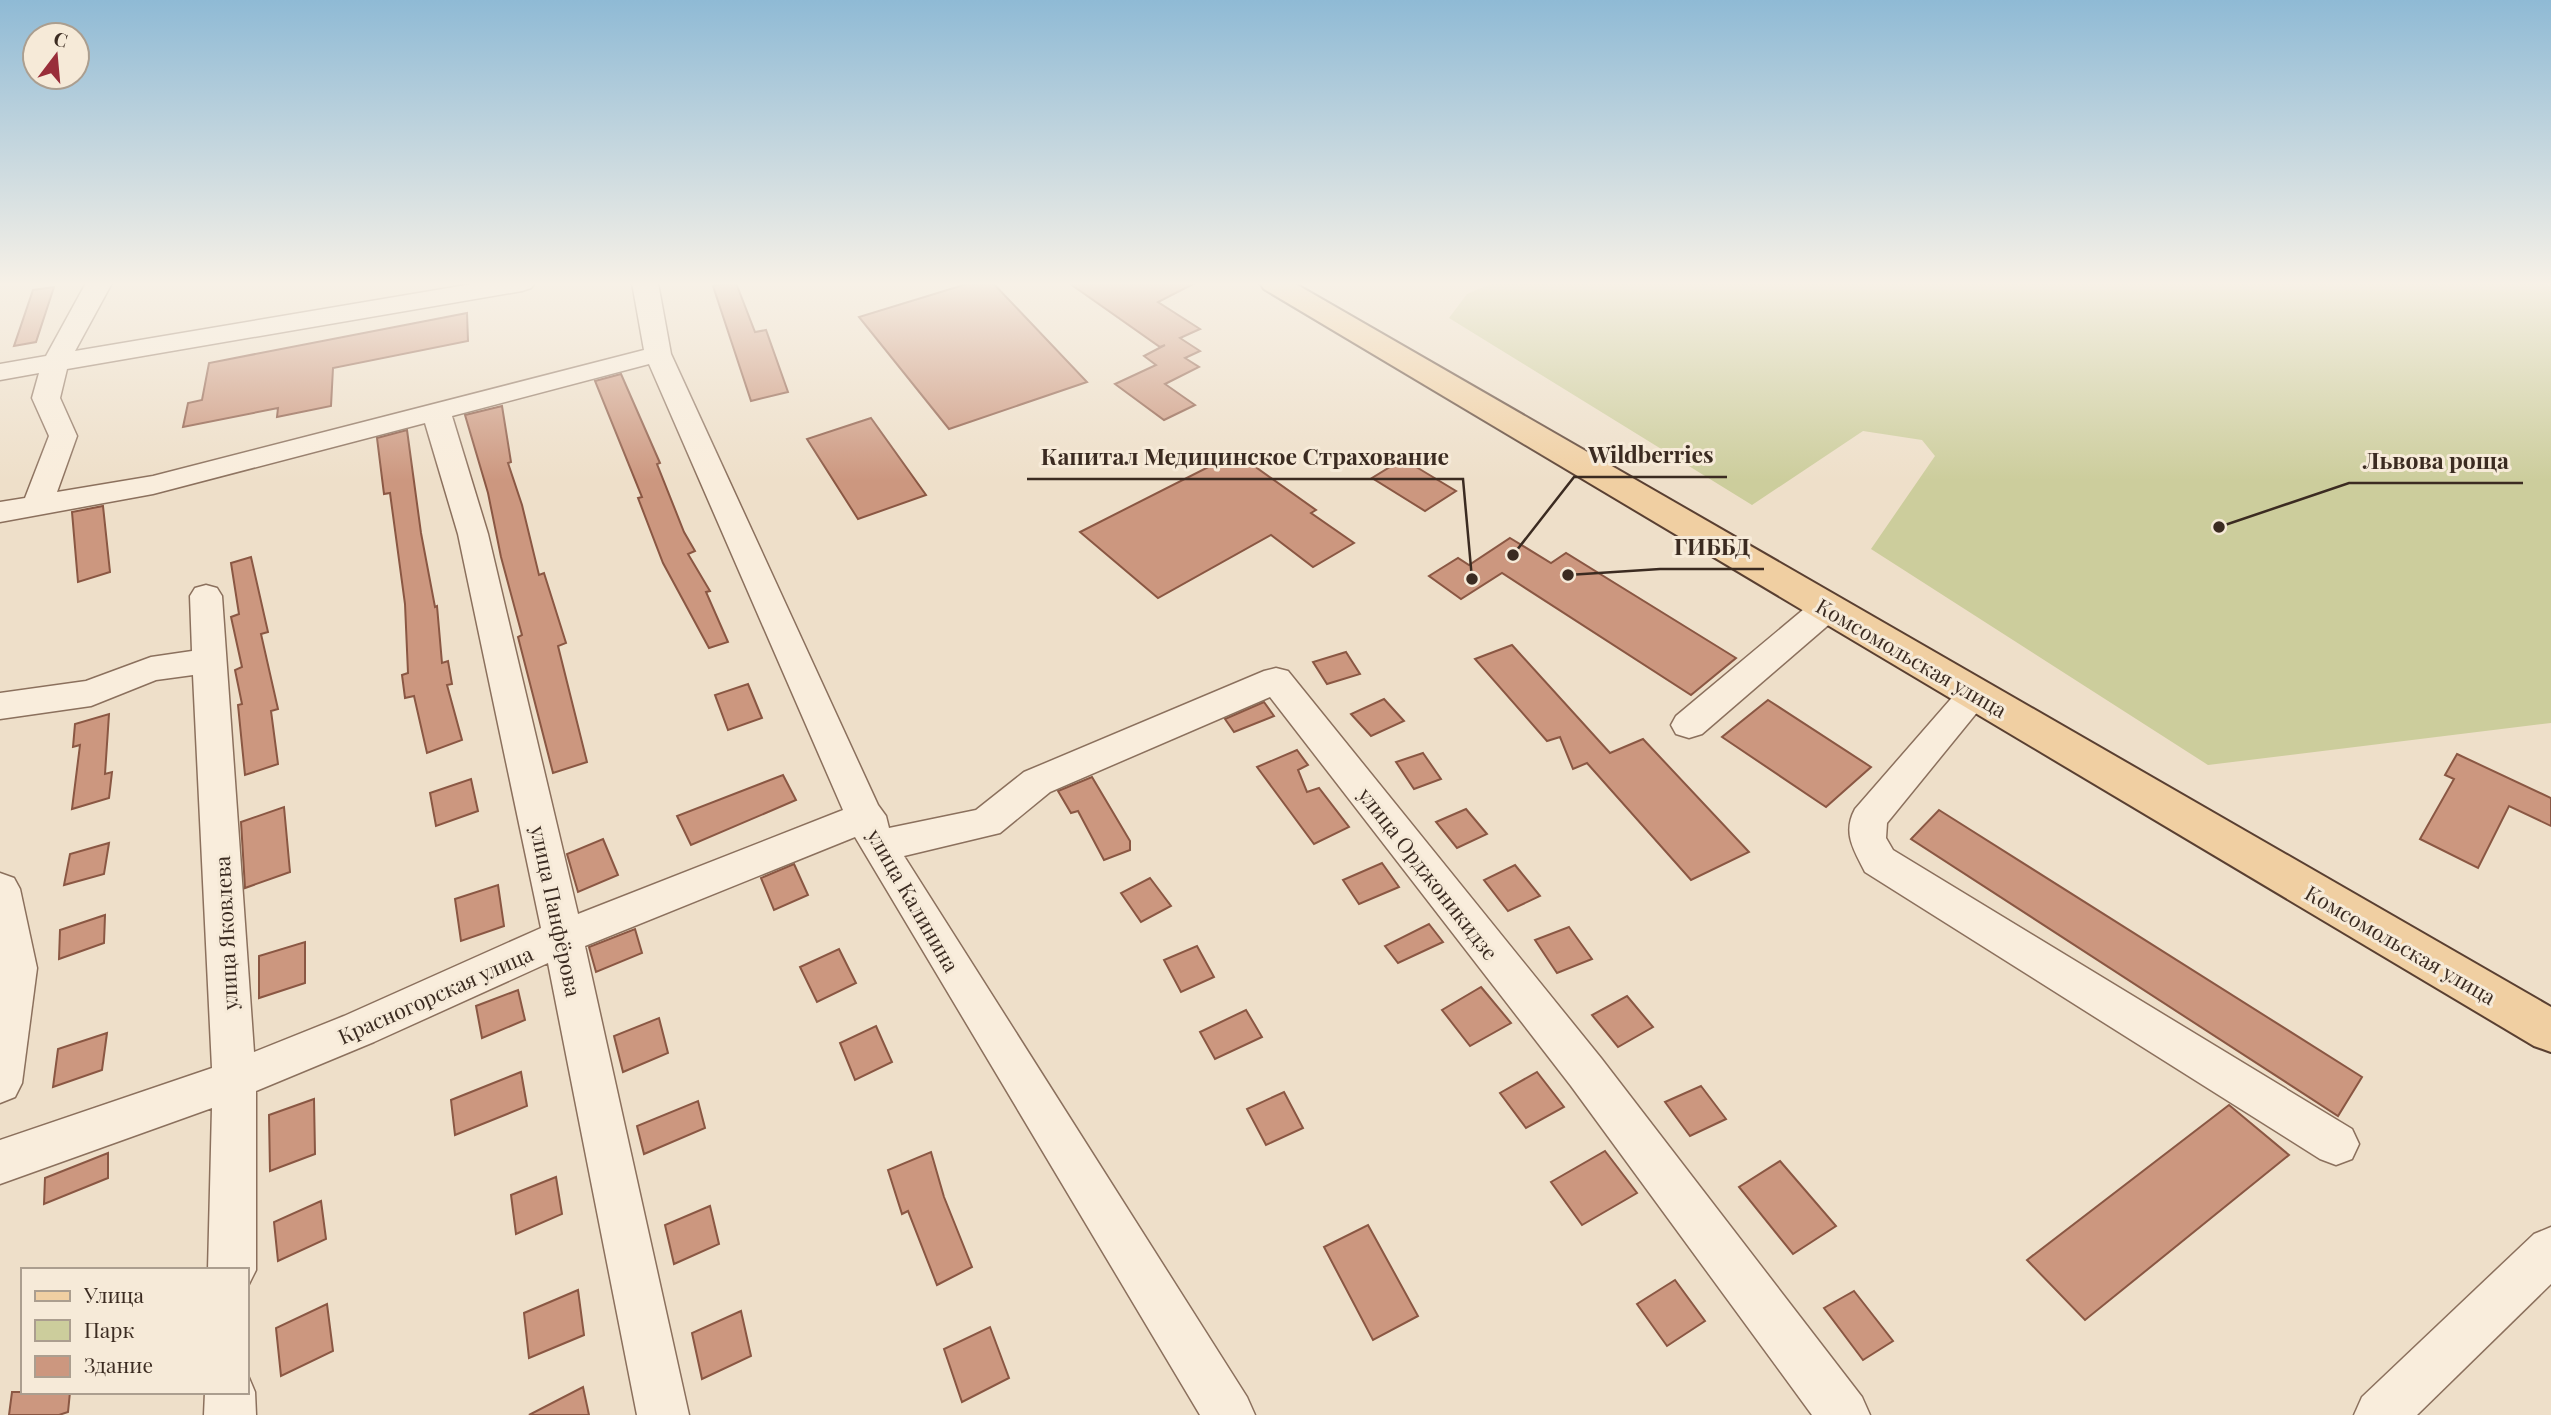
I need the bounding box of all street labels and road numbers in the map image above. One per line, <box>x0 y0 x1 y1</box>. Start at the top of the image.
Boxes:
street label: Комсомольская улица <box>1812 591 2013 723</box>
street label: улица Орджоникидзе <box>1352 780 1505 965</box>
street label: улица Панфёрова <box>525 822 589 1000</box>
street label: улица Калинина <box>861 822 967 977</box>
street label: улица Яковлева <box>207 855 243 1012</box>
street label: Комсомольская улица <box>2301 878 2502 1010</box>
street label: Красногорская улица <box>333 938 537 1050</box>

